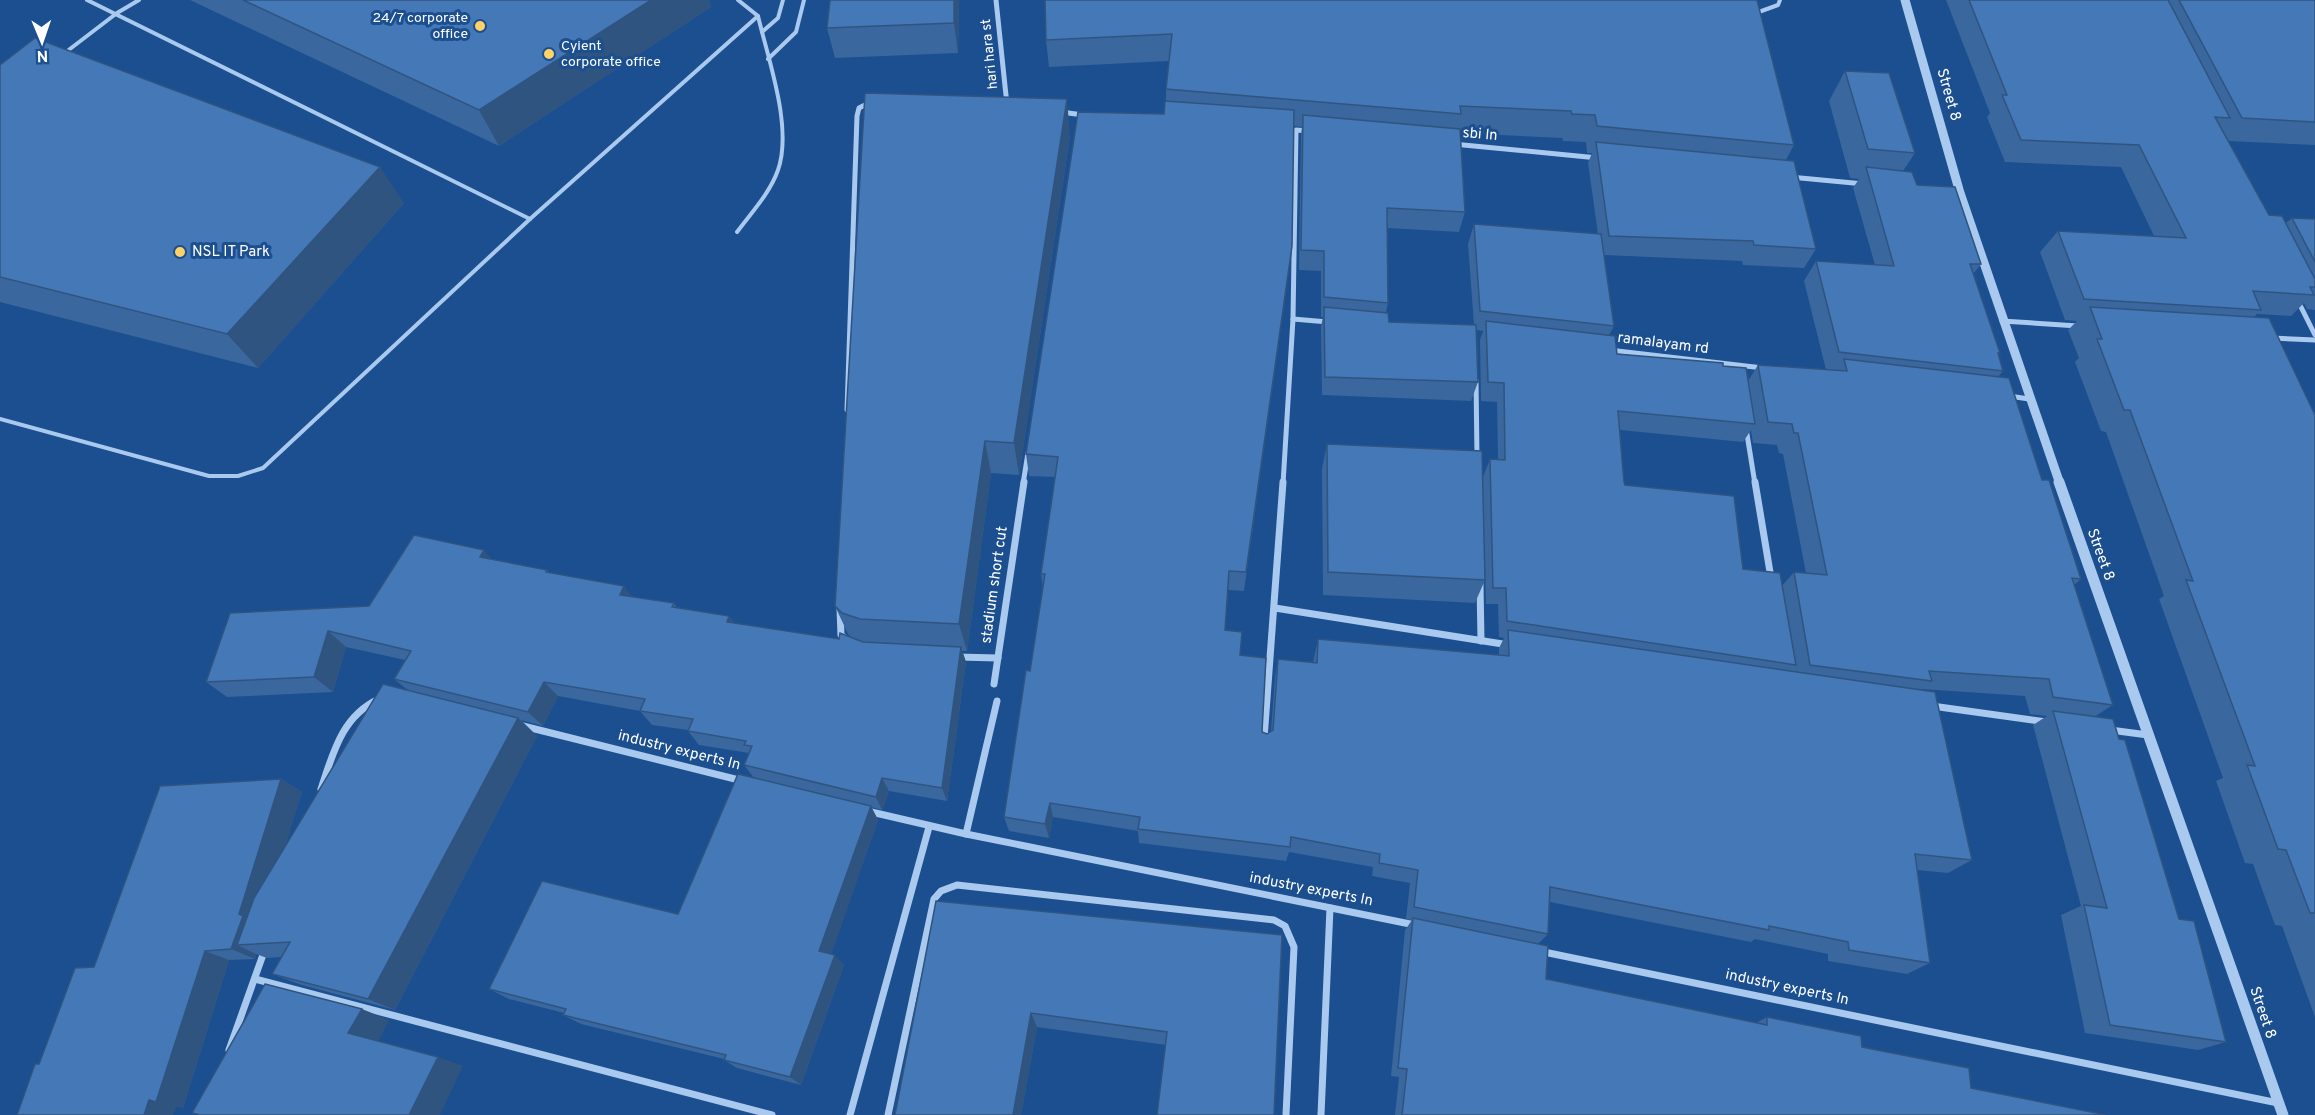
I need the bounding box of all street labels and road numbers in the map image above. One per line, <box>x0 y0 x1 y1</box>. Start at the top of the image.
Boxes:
street label: hari hara st <box>978 18 1002 90</box>
street label: Street 8 <box>1931 66 1965 124</box>
street label: sbi ln <box>1462 124 1498 146</box>
street label: ramalayam rd <box>1616 329 1710 359</box>
street label: stadium short cut <box>977 525 1013 645</box>
street label: Street 8 <box>2082 526 2118 584</box>
street label: industry experts ln <box>616 727 742 775</box>
street label: industry experts ln <box>1247 869 1375 911</box>
street label: industry experts ln <box>1724 966 1850 1010</box>
street label: Street 8 <box>2244 984 2280 1042</box>

